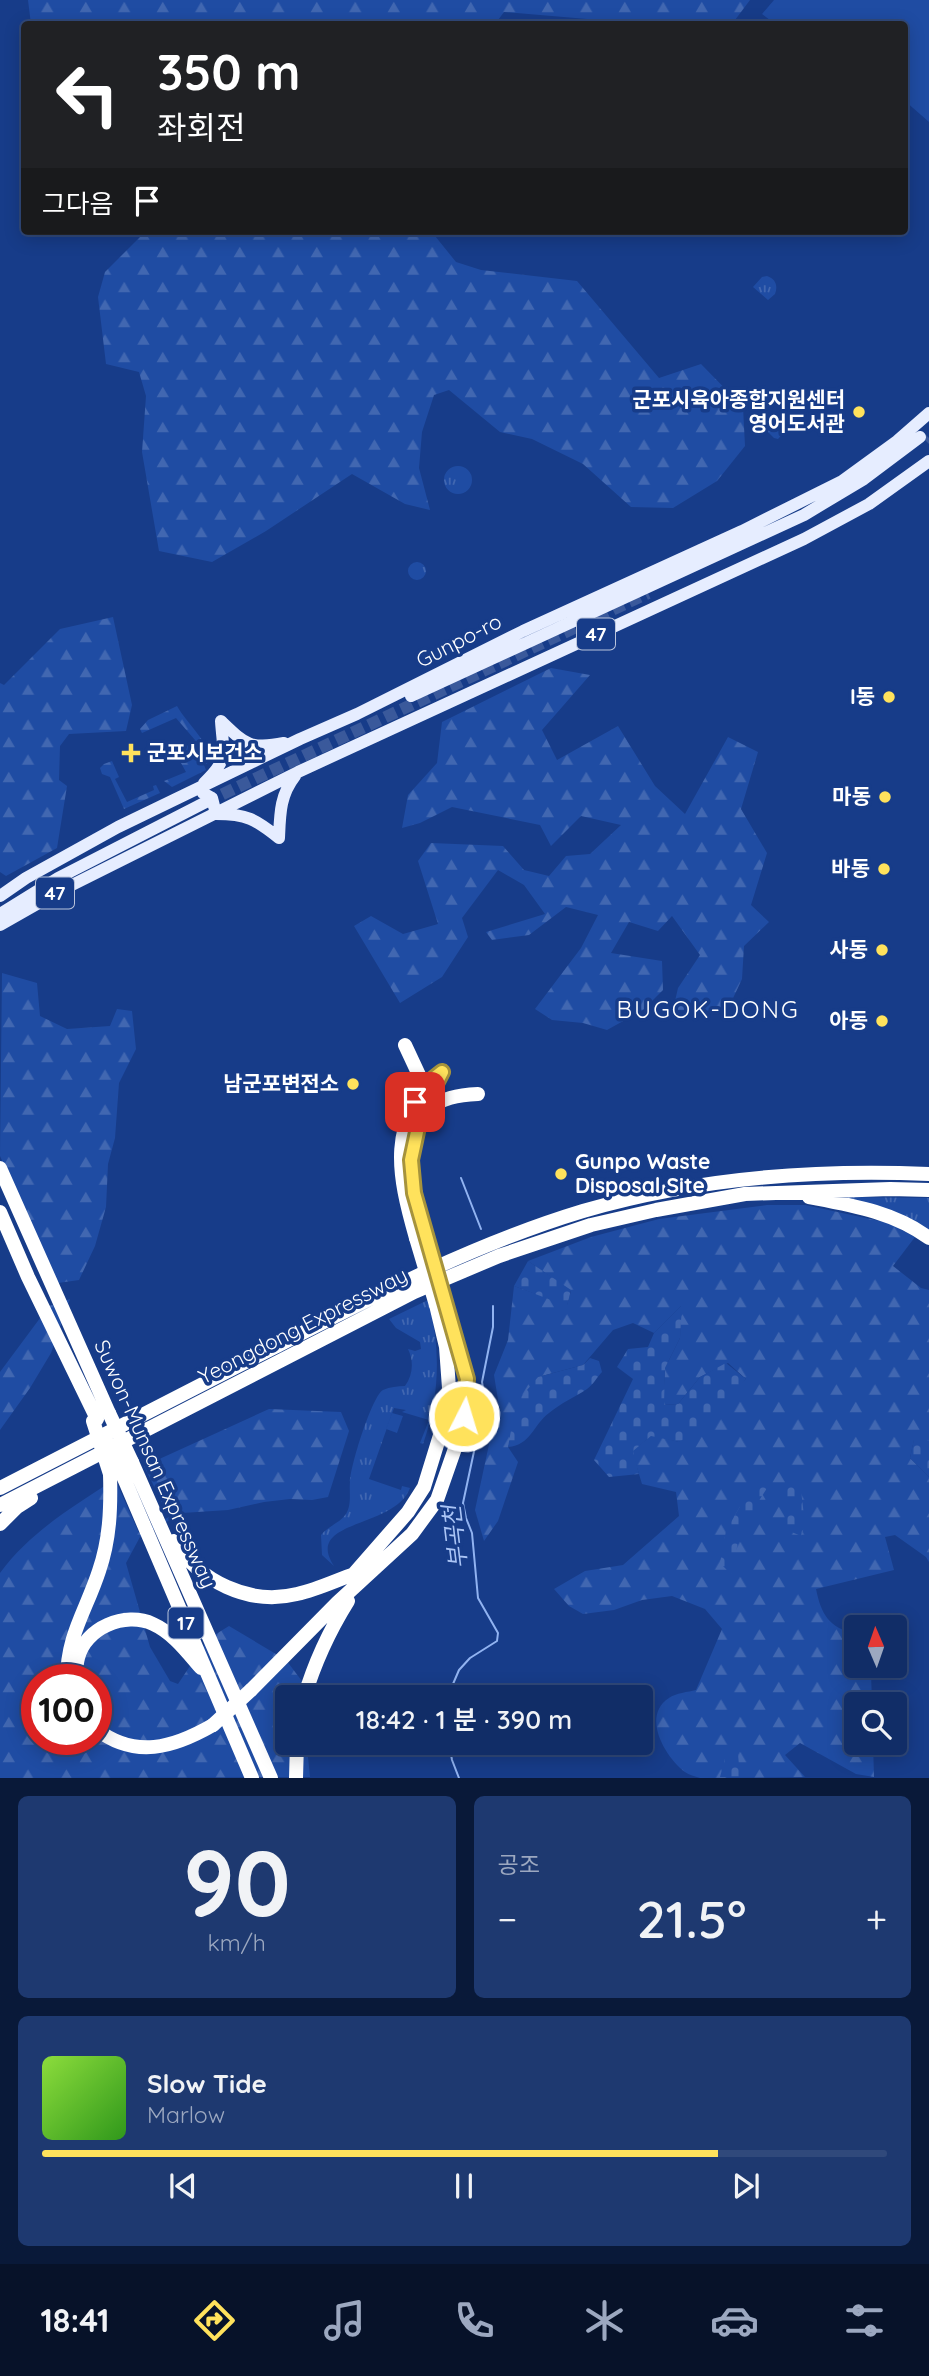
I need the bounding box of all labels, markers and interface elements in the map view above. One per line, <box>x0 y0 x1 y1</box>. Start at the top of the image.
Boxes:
text: 350 m <box>157 41 301 102</box>
icon: left <box>42 49 133 140</box>
text: 좌회전 <box>157 107 245 147</box>
icon: arrive <box>128 182 166 220</box>
text: 그다음 <box>42 187 114 220</box>
place label: 군포시육아종합지원센터 영어도서관 <box>632 386 845 436</box>
marker: 군포시육아종합지원센터 영어도서관 <box>851 404 867 420</box>
street label: Gunpo-ro <box>411 608 506 673</box>
road number: 47 <box>577 618 615 650</box>
place label: I동 <box>850 683 875 709</box>
marker: I동 <box>881 689 897 705</box>
place label: 군포시보건소 <box>147 739 263 765</box>
marker: 군포시보건소 <box>121 743 141 763</box>
place label: 마동 <box>832 783 871 809</box>
marker: 마동 <box>877 789 893 805</box>
place label: 바동 <box>831 855 870 881</box>
marker: 바동 <box>876 861 892 877</box>
road number: 47 <box>36 878 74 908</box>
place label: 사동 <box>829 936 868 962</box>
marker: 사동 <box>874 942 890 958</box>
district label: BUGOK-DONG <box>616 994 800 1024</box>
place label: 아동 <box>829 1007 868 1033</box>
marker: 아동 <box>874 1013 890 1029</box>
place label: 남군포변전소 <box>223 1070 339 1096</box>
pin <box>385 1072 445 1132</box>
marker: 남군포변전소 <box>345 1076 361 1092</box>
icon: arrive <box>396 1083 434 1121</box>
place label: Gunpo Waste Disposal Site <box>575 1148 710 1198</box>
marker: Gunpo Waste Disposal Site <box>553 1166 569 1182</box>
street label: Yeongdong Expressway <box>194 1261 411 1389</box>
street label: Suwon-Munsan Expressway <box>89 1335 223 1592</box>
position arrow <box>427 1379 501 1453</box>
water label: 부곡천 <box>436 1501 473 1570</box>
road number: 17 <box>168 1608 204 1638</box>
north arrow <box>844 1615 906 1678</box>
map controls <box>844 1615 907 1755</box>
speed limit sign: 100 <box>21 1664 112 1755</box>
button: search <box>844 1692 907 1755</box>
text: 18:42 · 1 분 · 390 m <box>356 1703 572 1736</box>
text: 90 <box>183 1825 291 1939</box>
text: 공조 <box>498 1850 540 1879</box>
text: 21.5° <box>637 1886 746 1951</box>
text: − <box>498 1895 517 1943</box>
text: + <box>866 1895 887 1943</box>
text: km/h <box>208 1928 266 1957</box>
text: Slow Tide <box>147 2067 267 2100</box>
text: Marlow <box>147 2100 225 2129</box>
icon: previous <box>164 2167 202 2205</box>
icon: pause <box>445 2167 483 2205</box>
icon: next <box>727 2167 765 2205</box>
icon: directions <box>190 2296 239 2345</box>
icon: music <box>320 2296 369 2345</box>
icon: phone <box>450 2296 499 2345</box>
icon: climate <box>580 2296 629 2345</box>
icon: car <box>710 2296 759 2345</box>
icon: filters <box>840 2296 889 2345</box>
text: 18:41 <box>40 2300 109 2340</box>

